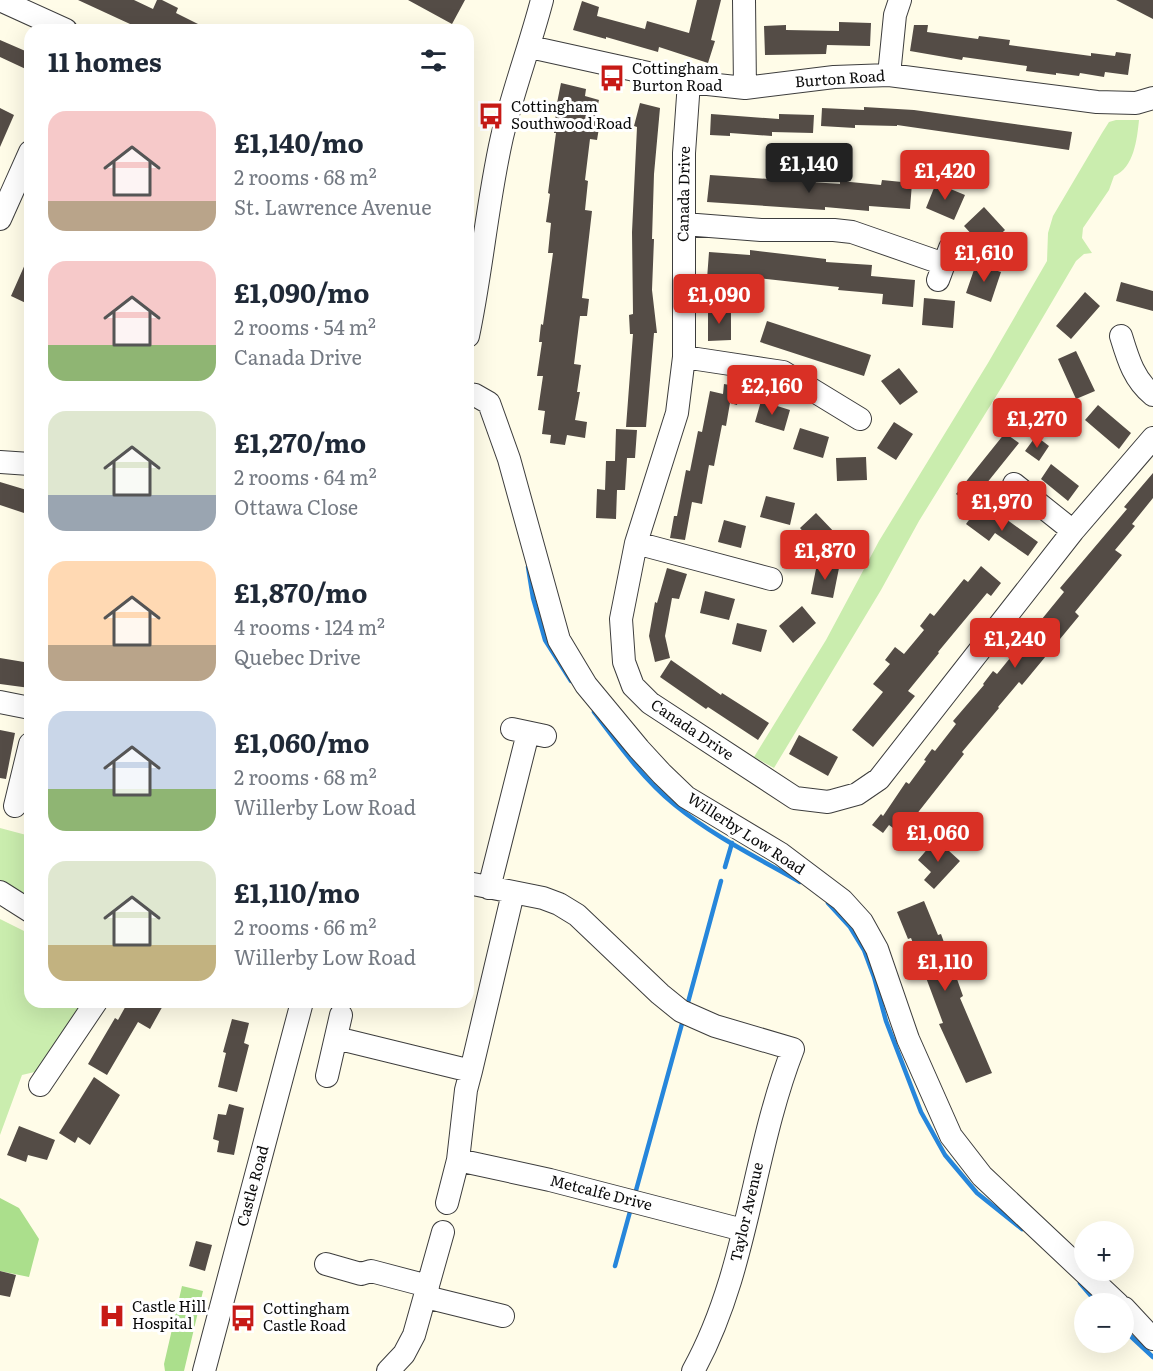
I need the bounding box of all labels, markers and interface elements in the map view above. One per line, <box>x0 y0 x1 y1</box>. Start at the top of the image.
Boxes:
text: 11 homes <box>48 41 162 80</box>
icon: filters <box>417 44 450 77</box>
place label: Cottingham Burton Road <box>632 56 722 96</box>
bus stop icon: Cottingham Burton Road <box>597 63 627 93</box>
street label: Burton Road <box>794 63 886 92</box>
place label: Cottingham Southwood Road <box>511 94 632 134</box>
bus stop icon: Cottingham Southwood Road <box>476 101 506 131</box>
text: £1,140/mo <box>234 122 364 161</box>
icon: home <box>96 135 168 207</box>
pin: £1,140 <box>760 143 858 194</box>
street label: Canada Drive <box>670 146 695 242</box>
text: £1,140 <box>780 147 838 177</box>
pin: £1,420 <box>896 150 994 201</box>
text: £1,420 <box>914 154 976 184</box>
text: 2 rooms · 68 m² <box>234 161 377 191</box>
text: St. Lawrence Avenue <box>234 191 432 221</box>
pin: £1,610 <box>935 232 1033 283</box>
text: £1,610 <box>954 236 1014 266</box>
text: £1,090/mo <box>234 272 369 311</box>
pin: £1,090 <box>670 274 768 325</box>
text: £1,090 <box>687 278 751 308</box>
icon: home <box>96 285 168 357</box>
text: 2 rooms · 54 m² <box>234 311 376 341</box>
text: Canada Drive <box>234 341 362 371</box>
pin: £2,160 <box>723 365 821 416</box>
text: £2,160 <box>741 369 803 399</box>
pin: £1,270 <box>988 398 1086 449</box>
text: £1,270 <box>1007 402 1067 432</box>
text: £1,270/mo <box>234 422 366 461</box>
icon: home <box>96 435 168 507</box>
text: 2 rooms · 64 m² <box>234 461 377 491</box>
pin: £1,970 <box>953 481 1051 532</box>
text: £1,970 <box>971 485 1033 515</box>
text: Ottawa Close <box>234 491 358 521</box>
pin: £1,870 <box>776 530 874 581</box>
text: £1,870 <box>794 534 856 564</box>
text: £1,870/mo <box>234 572 367 611</box>
icon: home <box>96 585 168 657</box>
text: 4 rooms · 124 m² <box>234 611 385 641</box>
pin: £1,240 <box>966 618 1064 669</box>
text: £1,240 <box>984 622 1046 652</box>
text: Quebec Drive <box>234 641 361 671</box>
street label: Canada Drive <box>647 692 739 765</box>
text: £1,060/mo <box>234 722 370 761</box>
icon: home <box>96 735 168 807</box>
text: 2 rooms · 68 m² <box>234 761 377 791</box>
street label: Willerby Low Road <box>683 786 810 880</box>
text: Willerby Low Road <box>234 791 416 821</box>
pin: £1,060 <box>889 812 987 863</box>
text: £1,060 <box>906 816 970 846</box>
text: £1,110/mo <box>234 872 360 911</box>
icon: home <box>96 885 168 957</box>
text: 2 rooms · 66 m² <box>234 911 376 941</box>
text: Willerby Low Road <box>234 941 416 971</box>
pin: £1,110 <box>896 941 994 992</box>
text: £1,110 <box>917 945 973 975</box>
street label: Castle Road <box>230 1143 273 1229</box>
street label: Taylor Avenue <box>723 1159 768 1264</box>
street label: Metcalfe Drive <box>548 1168 655 1215</box>
map controls <box>1074 1221 1134 1353</box>
button: + <box>1074 1221 1134 1281</box>
button: − <box>1074 1293 1134 1353</box>
place label: Castle Hill Hospital <box>132 1294 206 1334</box>
place label: Cottingham Castle Road <box>263 1296 350 1336</box>
hospital icon: Castle Hill Hospital <box>97 1301 127 1331</box>
bus stop icon: Cottingham Castle Road <box>228 1303 258 1333</box>

